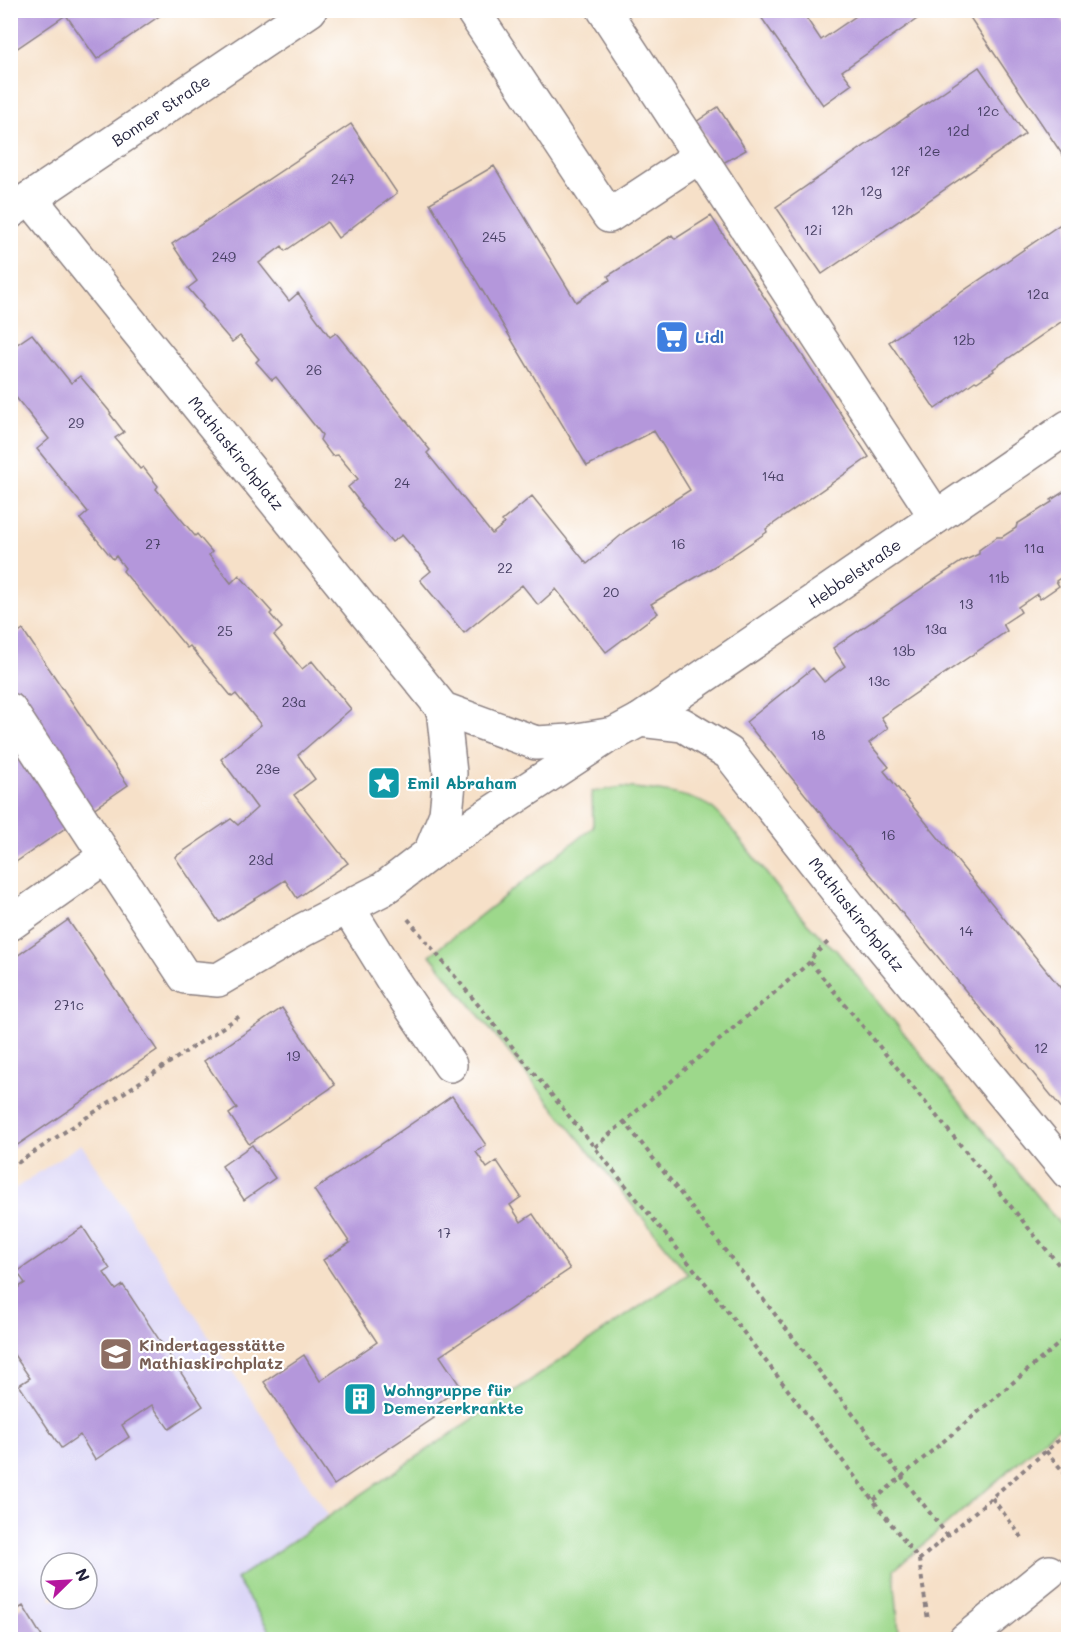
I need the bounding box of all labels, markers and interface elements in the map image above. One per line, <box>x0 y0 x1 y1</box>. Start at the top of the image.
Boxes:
street label: Bonner Straße <box>107 69 214 151</box>
house number: 12c <box>977 101 999 120</box>
house number: 12d <box>947 121 970 140</box>
house number: 12e <box>918 141 940 160</box>
house number: 12f <box>890 161 910 180</box>
house number: 247 <box>331 169 355 188</box>
house number: 12g <box>860 181 882 200</box>
house number: 12h <box>831 200 853 219</box>
house number: 12i <box>804 220 822 239</box>
house number: 245 <box>482 227 506 246</box>
house number: 249 <box>212 247 236 266</box>
house number: 12a <box>1027 284 1049 303</box>
supermarket icon: Lidl <box>654 319 690 355</box>
place label: Lidl <box>695 326 724 347</box>
house number: 12b <box>953 330 976 349</box>
house number: 26 <box>306 360 322 379</box>
street label: Mathiaskirchplatz <box>184 391 289 514</box>
house number: 29 <box>68 413 84 432</box>
house number: 14a <box>761 466 785 485</box>
house number: 24 <box>394 473 411 492</box>
street label: Hebbelstraße <box>803 533 905 612</box>
house number: 27 <box>145 534 161 553</box>
house number: 16 <box>671 534 685 553</box>
house number: 11a <box>1023 538 1045 557</box>
house number: 22 <box>497 558 513 577</box>
house number: 11b <box>988 568 1010 587</box>
house number: 20 <box>603 582 620 601</box>
house number: 13 <box>959 594 973 613</box>
house number: 13a <box>924 619 948 638</box>
house number: 25 <box>217 621 233 640</box>
house number: 13b <box>892 641 916 660</box>
house number: 13c <box>868 671 890 690</box>
house number: 23a <box>282 692 306 711</box>
house number: 18 <box>811 725 825 744</box>
house number: 23e <box>256 759 280 778</box>
place icon: Emil Abraham <box>366 765 402 801</box>
place label: Emil Abraham <box>407 772 517 793</box>
house number: 16 <box>881 825 895 844</box>
house number: 23d <box>249 850 274 869</box>
street label: Mathiaskirchplatz <box>805 853 910 976</box>
house number: 14 <box>959 921 974 940</box>
house number: 271c <box>54 995 84 1014</box>
house number: 12 <box>1034 1038 1048 1057</box>
house number: 19 <box>286 1046 300 1065</box>
house number: 17 <box>437 1223 451 1242</box>
place label: Kindertagesstätte Mathiaskirchplatz <box>139 1334 285 1373</box>
school or university icon: Kindertagesstätte Mathiaskirchplatz <box>98 1336 134 1372</box>
place label: Wohngruppe für Demenzerkrankte <box>383 1379 524 1418</box>
building icon: Wohngruppe für Demenzerkrankte <box>342 1381 378 1417</box>
north arrow <box>39 1551 99 1611</box>
text: N <box>71 1565 95 1585</box>

